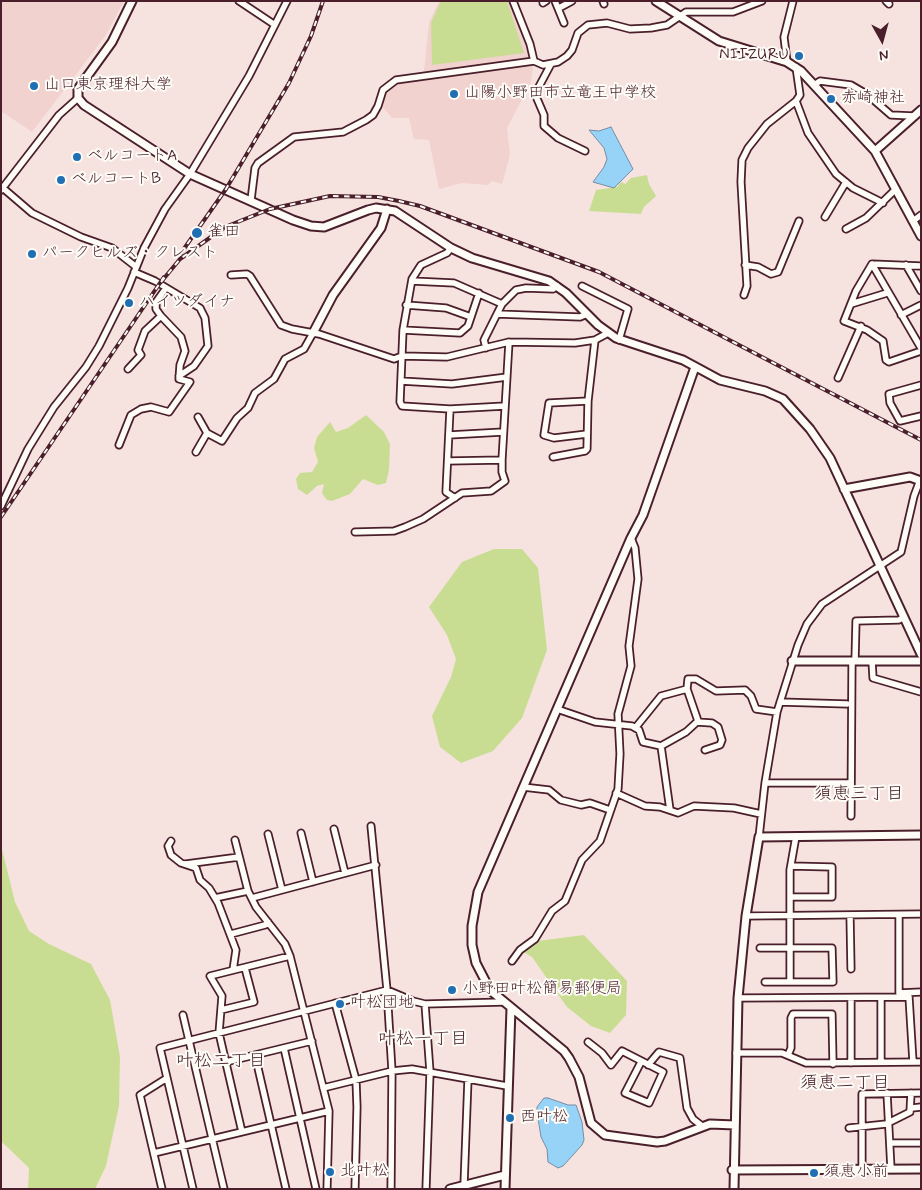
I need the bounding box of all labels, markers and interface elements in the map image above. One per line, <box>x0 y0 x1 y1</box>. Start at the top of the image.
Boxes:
north arrow <box>857 15 907 65</box>
text: N <box>878 45 890 64</box>
place label: NIIZURU <box>719 46 789 66</box>
marker: NIIZURU <box>793 50 805 62</box>
place label: 山口東京理科大学 <box>44 76 172 96</box>
marker: 山口東京理科大学 <box>28 80 40 92</box>
place label: 山陽小野田市立竜王中学校 <box>464 84 656 104</box>
marker: 山陽小野田市立竜王中学校 <box>448 88 460 100</box>
place label: 赤崎神社 <box>841 89 905 109</box>
marker: 赤崎神社 <box>825 93 837 105</box>
place label: ベルコートA <box>87 147 177 167</box>
marker: ベルコートA <box>71 151 83 163</box>
place label: ベルコートB <box>71 170 161 190</box>
marker: ベルコートB <box>55 174 67 186</box>
place label: 雀田 <box>208 223 240 243</box>
marker: 雀田 <box>190 226 204 240</box>
place label: パークヒルズ・クレスト <box>42 244 218 264</box>
marker: パークヒルズ・クレスト <box>26 248 38 260</box>
place label: ハイツダイナ <box>139 293 235 313</box>
marker: ハイツダイナ <box>123 297 135 309</box>
district label: 須恵三丁目 <box>814 784 904 806</box>
place label: 小野田叶松簡易郵便局 <box>462 980 622 1000</box>
marker: 小野田叶松簡易郵便局 <box>446 984 458 996</box>
place label: 叶松団地 <box>350 994 414 1014</box>
marker: 叶松団地 <box>334 998 346 1010</box>
district label: 叶松一丁目 <box>378 1029 468 1051</box>
district label: 叶松二丁目 <box>176 1051 266 1073</box>
district label: 須恵二丁目 <box>800 1073 890 1095</box>
place label: 西叶松 <box>520 1108 568 1128</box>
marker: 西叶松 <box>504 1112 516 1124</box>
place label: 北叶松 <box>340 1162 388 1182</box>
place label: 須恵小前 <box>824 1163 888 1183</box>
marker: 北叶松 <box>324 1166 336 1178</box>
marker: 須恵小前 <box>808 1167 820 1179</box>

